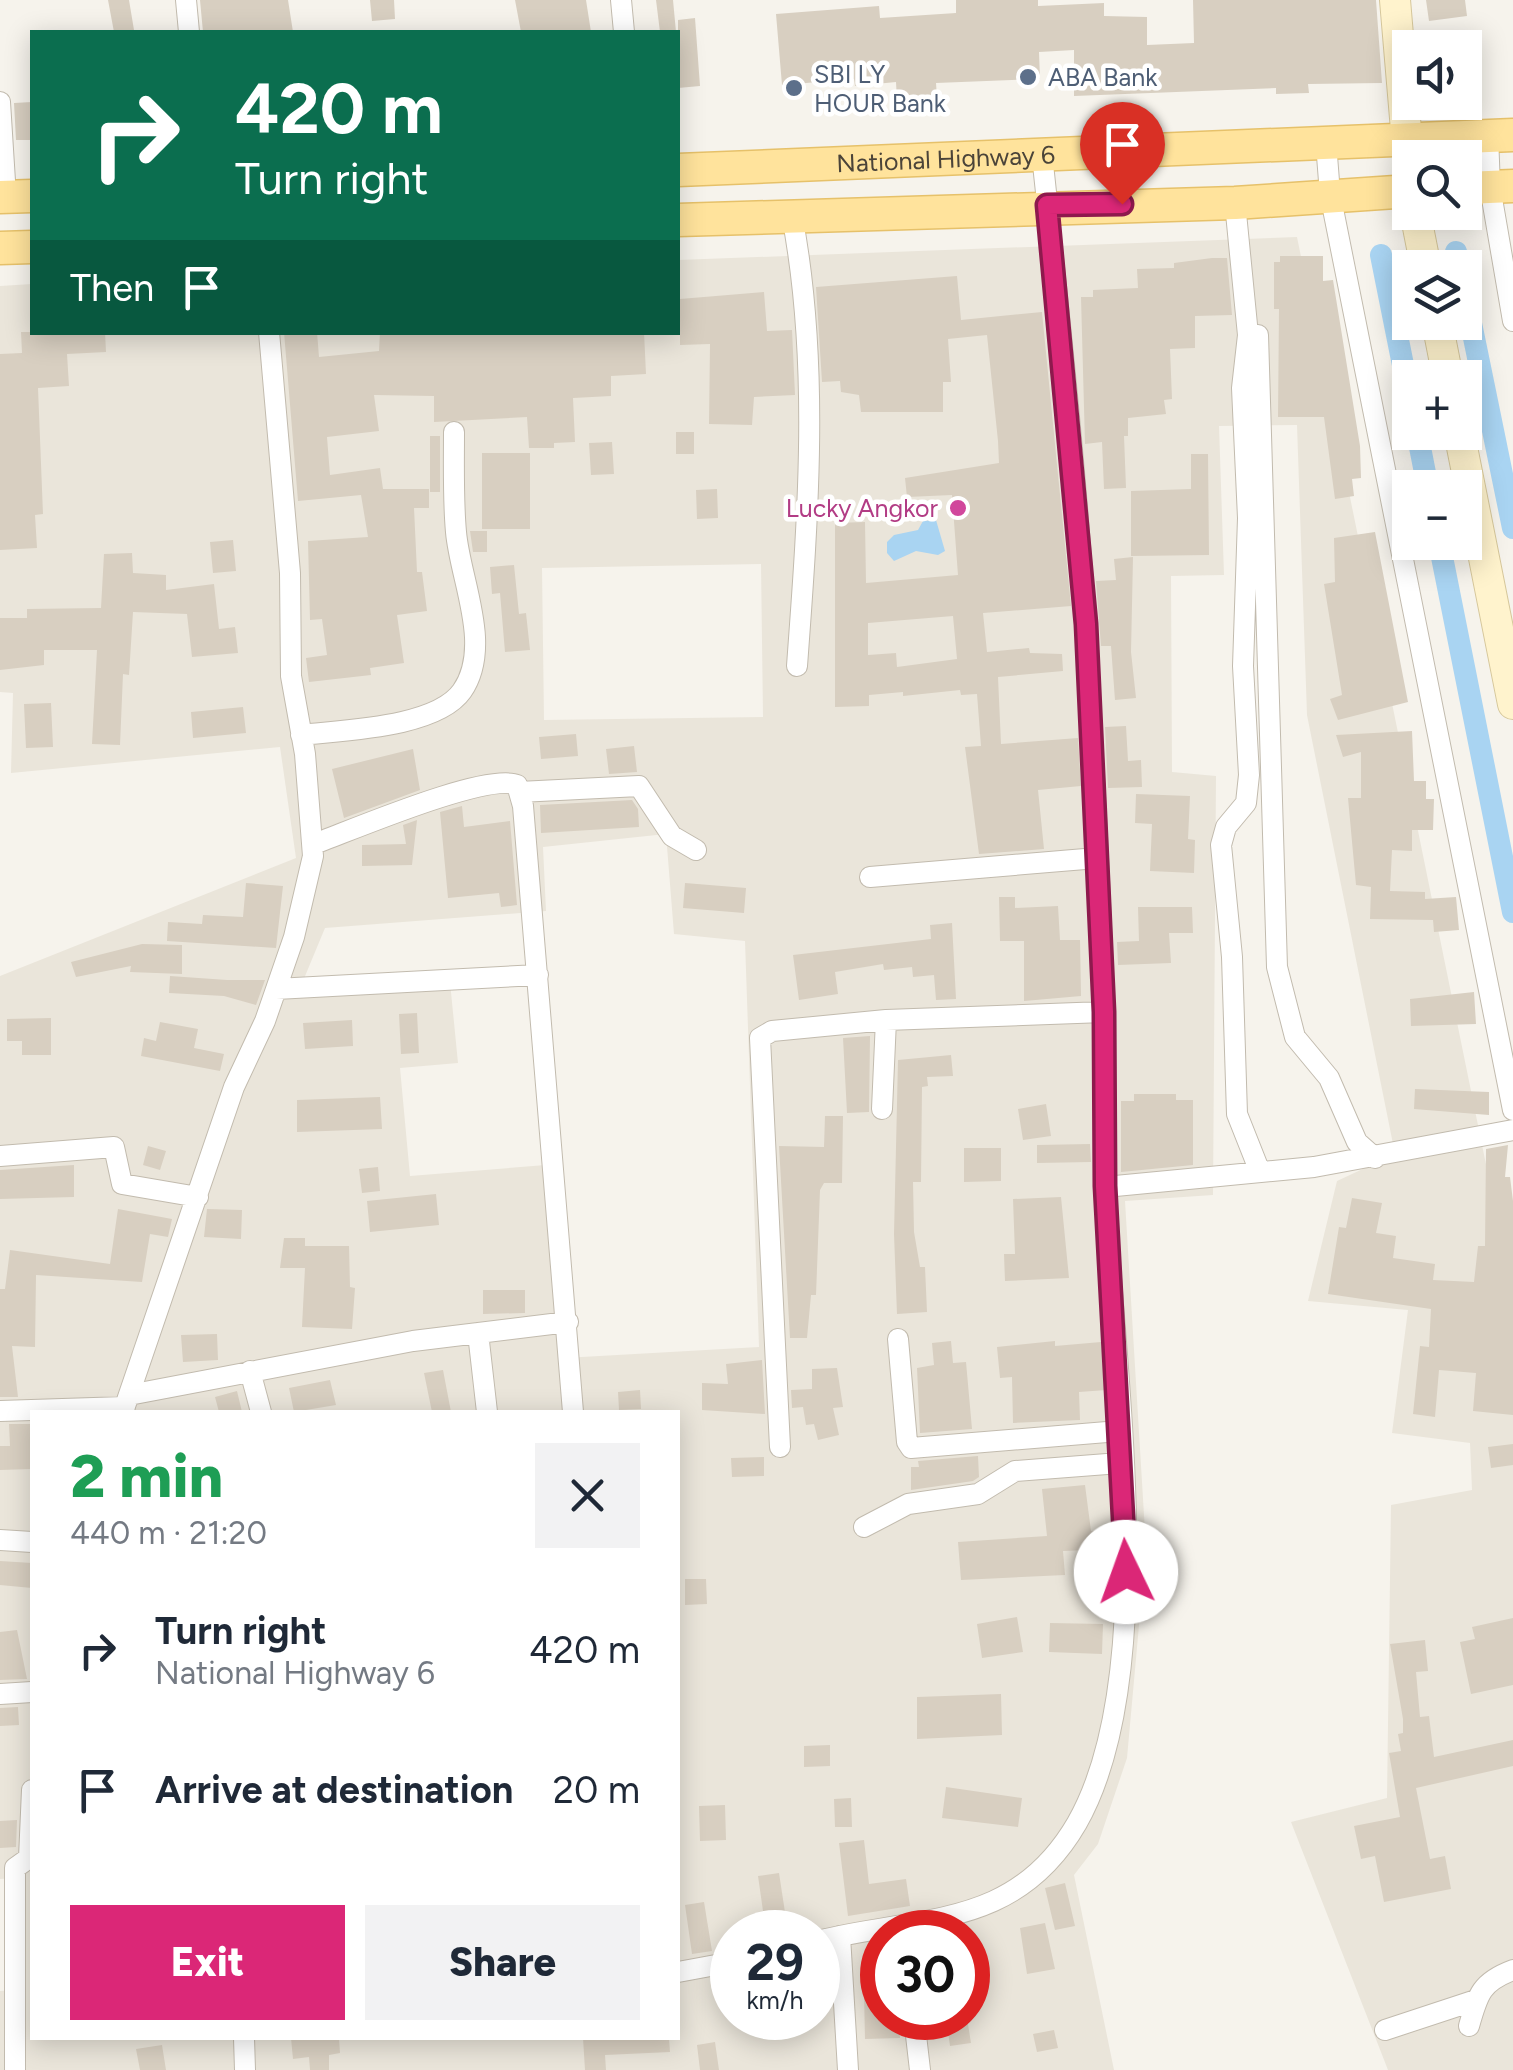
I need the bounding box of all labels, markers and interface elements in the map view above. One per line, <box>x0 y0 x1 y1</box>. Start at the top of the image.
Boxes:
map controls <box>1392 30 1482 560</box>
button: sound <box>1392 30 1482 120</box>
place label: SBI LY HOUR Bank <box>814 59 947 118</box>
place label: ABA Bank <box>1048 62 1158 92</box>
text: 420 m <box>235 66 443 151</box>
marker: ABA Bank <box>1017 66 1039 88</box>
icon: right <box>70 70 200 200</box>
marker: SBI LY HOUR Bank <box>783 77 805 99</box>
pin <box>1080 102 1165 205</box>
icon: arrive <box>1095 117 1150 172</box>
street label: National Highway 6 <box>836 139 1056 178</box>
button: search <box>1392 140 1482 230</box>
text: Turn right <box>235 151 428 205</box>
button: layers <box>1392 250 1482 340</box>
icon: arrive <box>174 260 229 315</box>
text: Then <box>70 265 154 311</box>
button: + <box>1392 360 1482 450</box>
button: − <box>1392 470 1482 560</box>
place label: Lucky Angkor <box>786 493 939 523</box>
marker: Lucky Angkor <box>947 497 969 519</box>
text: 2 min <box>70 1440 223 1512</box>
button: close <box>535 1443 640 1548</box>
text: 440 m · 21:20 <box>70 1514 267 1552</box>
position arrow <box>1074 1520 1178 1624</box>
text: Turn right <box>155 1608 327 1654</box>
icon: right <box>70 1623 125 1678</box>
text: 420 m <box>529 1627 640 1673</box>
text: National Highway 6 <box>155 1654 435 1692</box>
icon: arrive <box>70 1763 125 1818</box>
text: Arrive at destination <box>155 1767 513 1813</box>
text: 20 m <box>553 1767 640 1813</box>
button: Exit <box>70 1905 345 2020</box>
button: Share <box>365 1905 640 2020</box>
speed limit sign: 30 <box>860 1910 990 2040</box>
text: 29 <box>746 1932 804 1993</box>
text: km/h <box>746 1985 804 2015</box>

